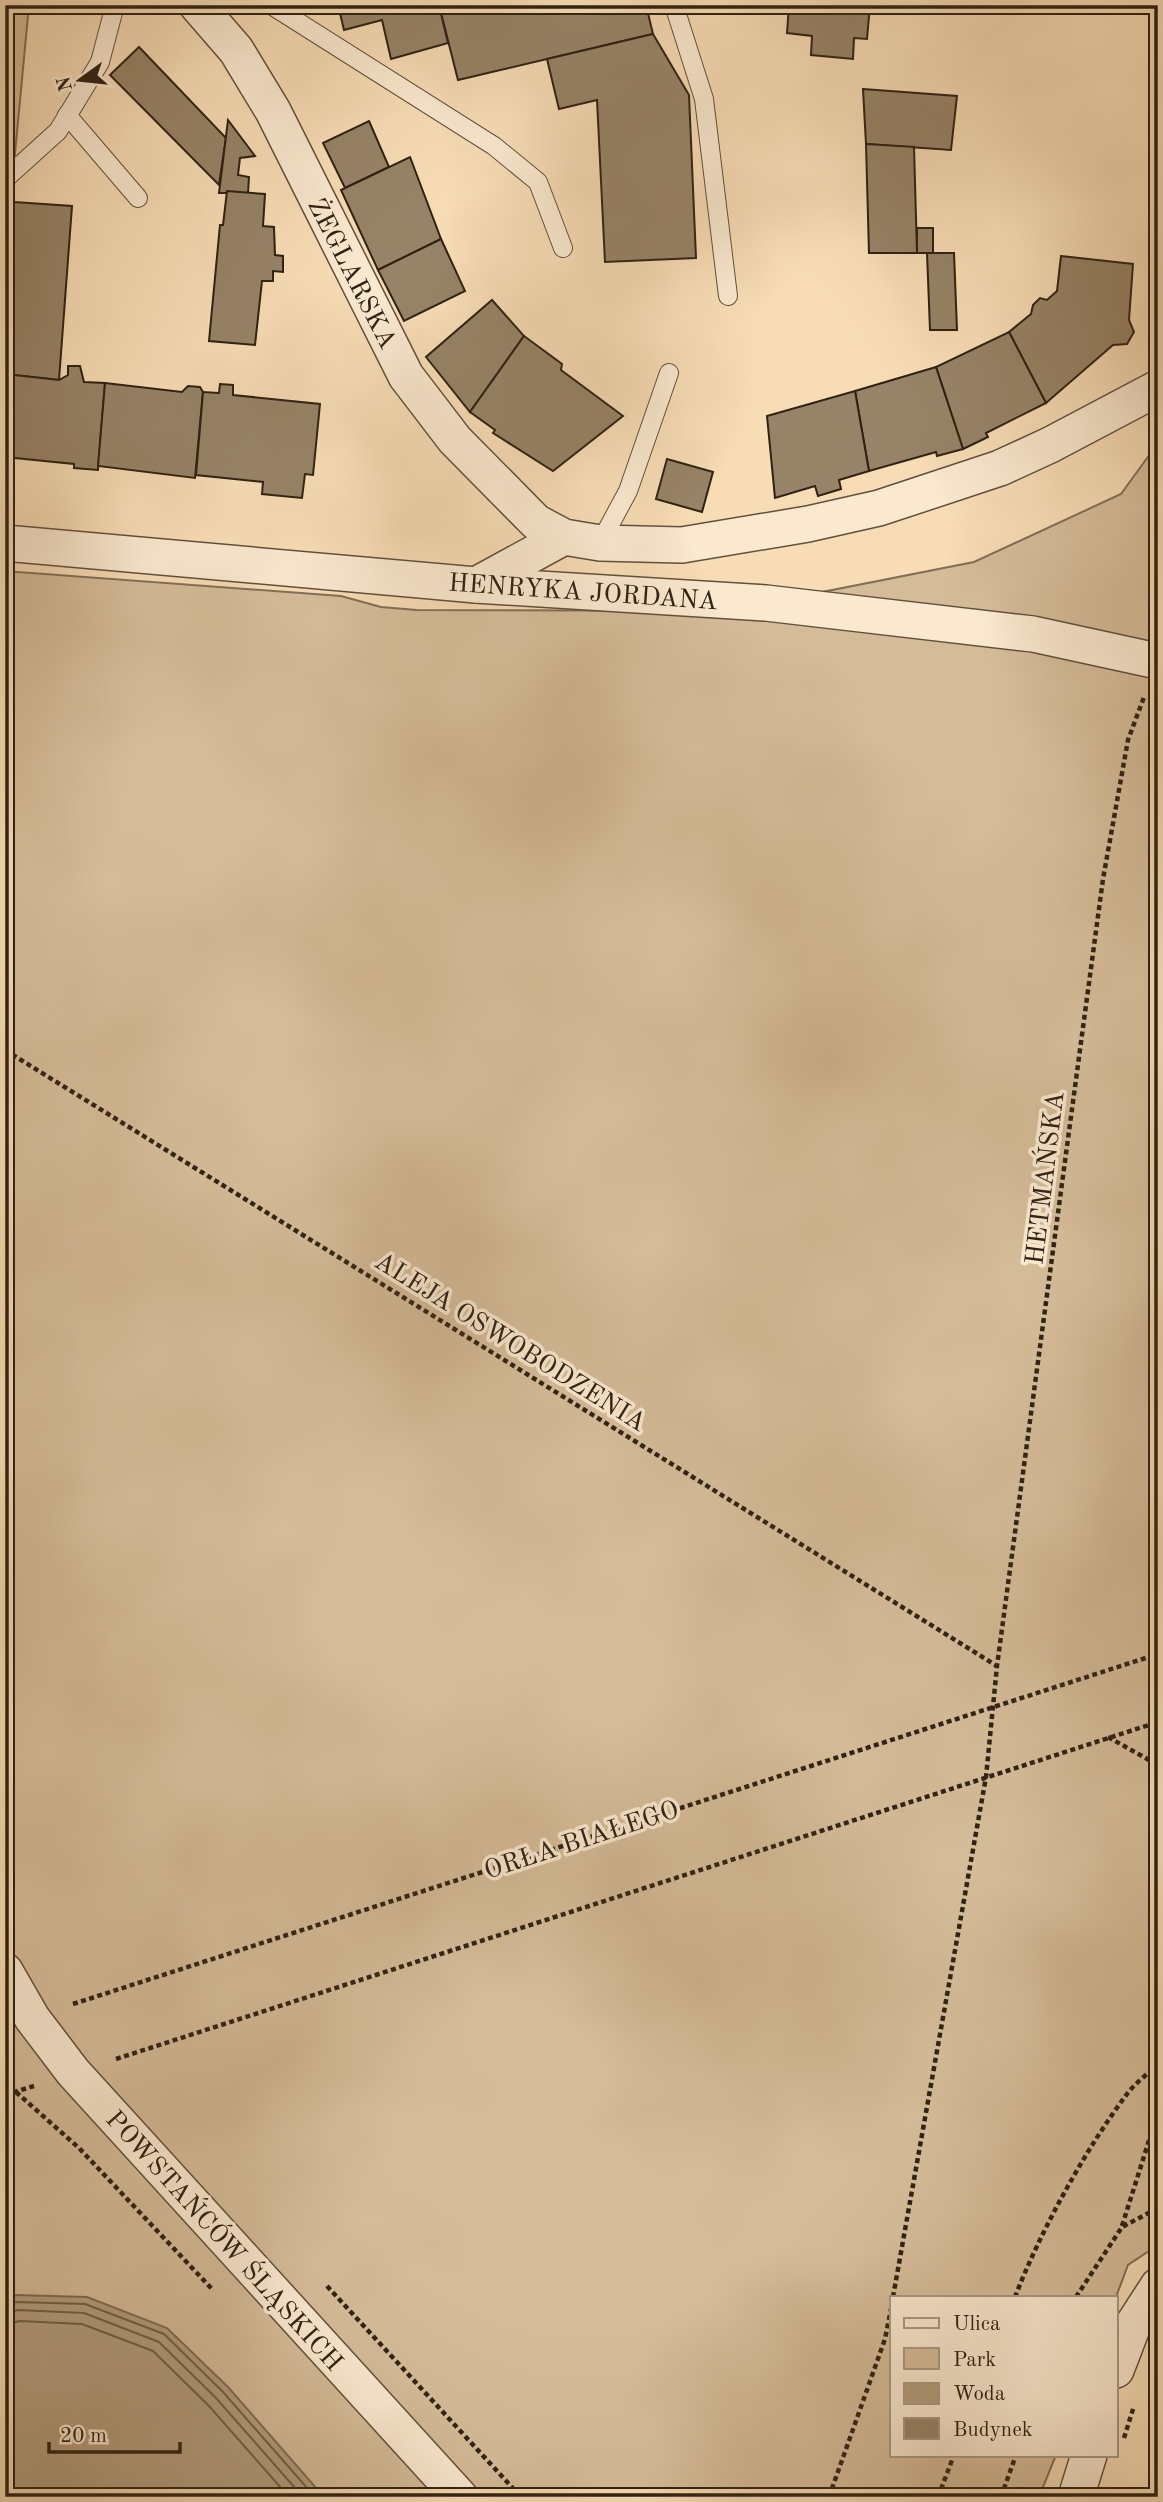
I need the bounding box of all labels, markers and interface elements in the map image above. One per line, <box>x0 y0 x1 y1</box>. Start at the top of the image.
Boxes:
north arrow <box>46 46 116 116</box>
text: N <box>55 74 77 93</box>
street label: ŻEGLARSKA <box>302 193 403 354</box>
street label: HENRYKA JORDANA <box>447 571 719 615</box>
street label: HETMAŃSKA <box>1017 1089 1070 1266</box>
street label: ALEJA OSWOBODZENIA <box>370 1248 650 1437</box>
street label: ORŁA BIAŁEGO <box>481 1797 682 1885</box>
street label: POWSTAŃCÓW ŚLĄSKICH <box>100 2103 351 2376</box>
legend <box>890 2296 1118 2456</box>
text: Ulica <box>953 2314 1000 2335</box>
text: Park <box>953 2350 996 2371</box>
text: Woda <box>953 2384 1005 2405</box>
scale bar <box>49 2411 180 2455</box>
text: Budynek <box>953 2420 1033 2441</box>
text: 20 m <box>60 2426 107 2447</box>

